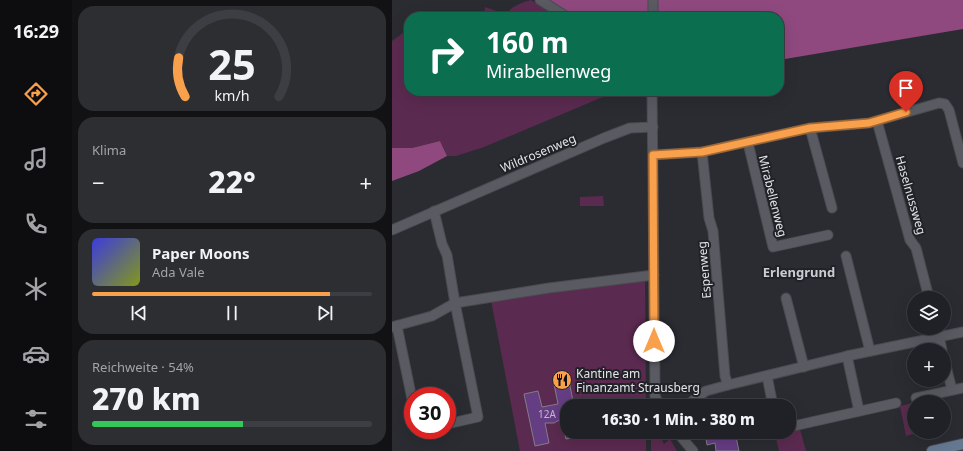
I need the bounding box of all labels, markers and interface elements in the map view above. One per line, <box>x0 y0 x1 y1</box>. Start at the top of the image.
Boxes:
text: 16:29 <box>13 19 59 43</box>
text: 160 m <box>486 23 569 61</box>
icon: right <box>420 28 472 80</box>
text: 25 <box>208 35 256 91</box>
text: Mirabellenweg <box>486 59 611 83</box>
pin <box>889 71 923 112</box>
icon: arrive <box>895 77 917 99</box>
icon: directions <box>22 80 50 108</box>
text: km/h <box>214 85 250 104</box>
street label: Wildrosenweg <box>498 130 578 176</box>
text: Klima <box>92 141 126 159</box>
icon: music <box>22 145 50 173</box>
street label: Mirabellenweg <box>755 153 791 239</box>
street label: Haselnussweg <box>892 154 930 236</box>
text: 22° <box>208 161 256 202</box>
text: − <box>92 167 105 197</box>
text: + <box>359 167 372 197</box>
icon: phone <box>22 210 50 238</box>
street label: Espenweg <box>693 241 715 299</box>
text: Paper Moons <box>152 243 250 263</box>
text: Ada Vale <box>152 263 205 281</box>
district label: Erlengrund <box>763 263 835 281</box>
icon: climate <box>22 275 50 303</box>
map controls <box>907 291 951 439</box>
button: layers <box>907 291 951 335</box>
icon: previous <box>128 302 150 324</box>
icon: pause <box>221 302 243 324</box>
icon: next <box>314 302 336 324</box>
position arrow <box>633 320 675 362</box>
icon: car <box>22 340 50 368</box>
button: + <box>907 343 951 387</box>
text: Reichweite · 54% <box>92 358 194 376</box>
place label: Kantine am Finanzamt Strausberg <box>576 365 700 396</box>
restaurant icon: Kantine am Finanzamt Strausberg <box>551 369 573 391</box>
text: 270 km <box>92 378 201 419</box>
speed limit sign: 30 <box>404 387 456 439</box>
button: − <box>907 395 951 439</box>
icon: filters <box>22 405 50 433</box>
house number: 12A <box>538 407 557 421</box>
text: 16:30 · 1 Min. · 380 m <box>601 409 755 429</box>

